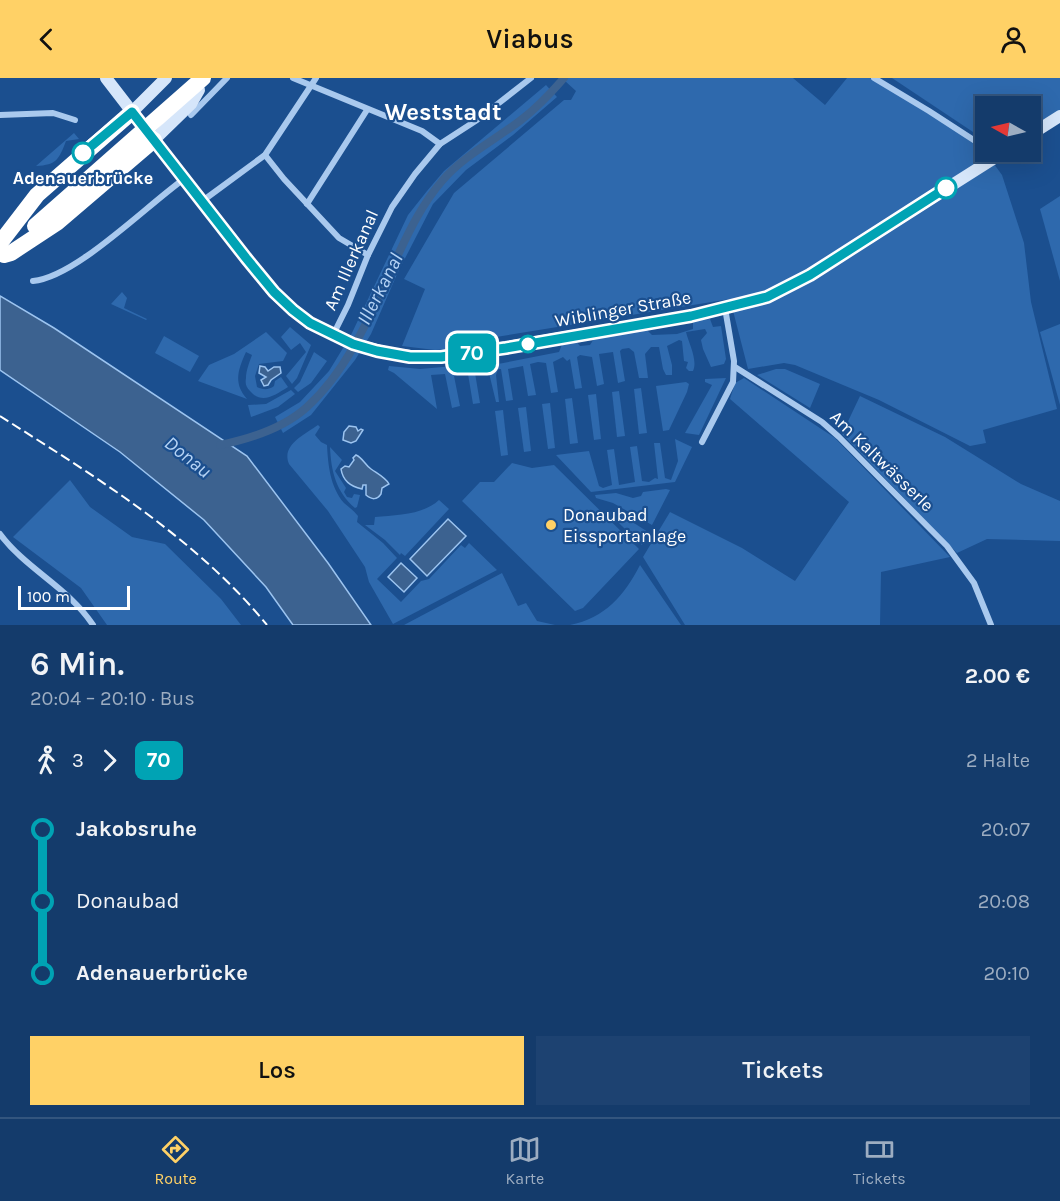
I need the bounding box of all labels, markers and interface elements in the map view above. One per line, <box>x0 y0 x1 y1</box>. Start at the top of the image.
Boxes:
icon: back <box>30 23 63 56</box>
text: Viabus <box>486 23 574 55</box>
icon: person <box>997 23 1030 56</box>
north arrow <box>975 96 1041 162</box>
map controls <box>975 96 1041 162</box>
district label: Weststadt <box>385 98 501 126</box>
marker: Adenauerbrücke <box>72 142 94 164</box>
place label: Adenauerbrücke <box>13 167 153 189</box>
unlabelled marker <box>935 177 957 199</box>
street label: Am Illerkanal <box>319 206 383 314</box>
water label: Illerkanal <box>352 249 408 329</box>
street label: Wiblinger Straße <box>553 286 693 332</box>
line badge: 70 <box>445 334 499 372</box>
unlabelled marker <box>519 335 537 353</box>
text: 70 <box>460 341 484 365</box>
street label: Am Kaltwässerle <box>825 406 939 516</box>
water label: Donau <box>160 431 216 483</box>
place label: Donaubad Eissportanlage <box>563 504 686 547</box>
marker: Donaubad Eissportanlage <box>544 518 558 532</box>
scale bar <box>18 583 130 610</box>
text: 100 m <box>27 587 70 606</box>
text: 6 Min. <box>30 645 124 683</box>
text: 2.00 € <box>965 663 1030 689</box>
text: 20:04 – 20:10 · Bus <box>30 687 195 710</box>
icon: walk <box>30 744 63 777</box>
icon: forward <box>93 744 126 777</box>
text: 70 <box>147 748 171 772</box>
text: 3 <box>72 749 84 772</box>
text: 2 Halte <box>966 749 1030 772</box>
text: Jakobsruhe <box>76 816 197 842</box>
text: 20:07 <box>981 818 1030 841</box>
text: Donaubad <box>76 888 179 914</box>
text: 20:08 <box>978 890 1030 913</box>
text: Adenauerbrücke <box>76 960 248 986</box>
text: 20:10 <box>983 962 1030 985</box>
button: Los <box>30 1036 524 1105</box>
button: Tickets <box>536 1036 1030 1105</box>
tab: Route <box>154 1133 197 1188</box>
tab: Karte <box>506 1133 544 1188</box>
tab: Tickets <box>853 1133 906 1188</box>

